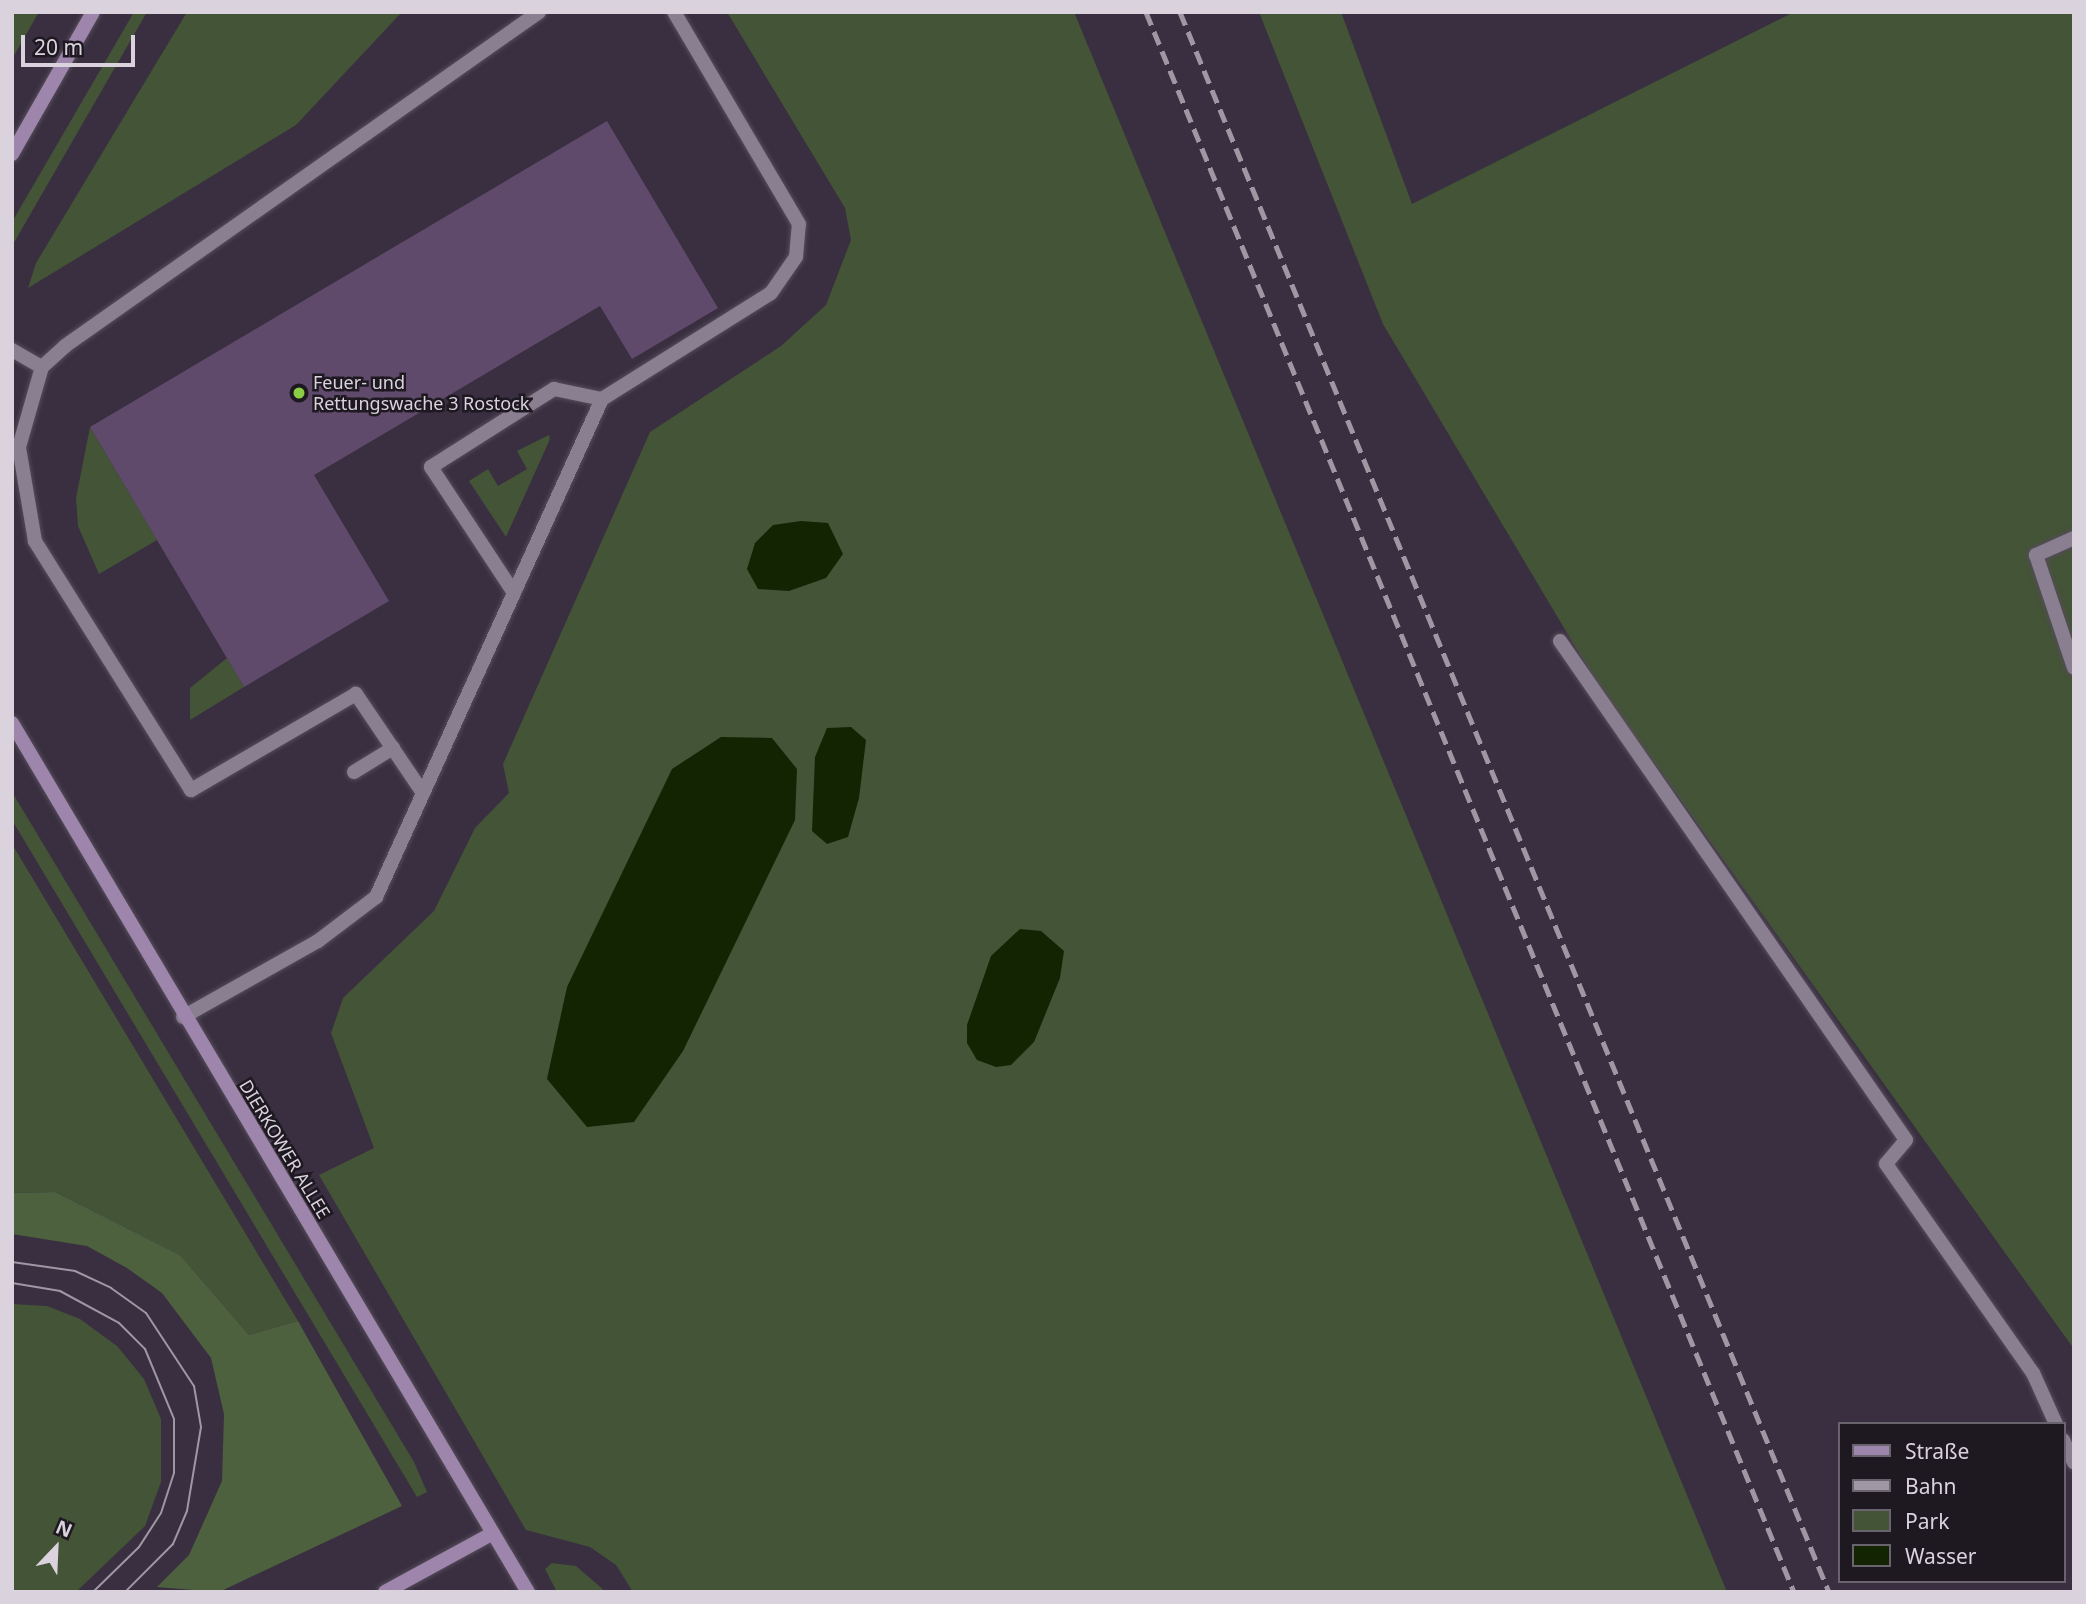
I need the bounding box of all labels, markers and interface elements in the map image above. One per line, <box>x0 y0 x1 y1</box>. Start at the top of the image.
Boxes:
scale bar <box>24 21 138 65</box>
text: 20 m <box>34 33 83 61</box>
place label: Feuer- und Rettungswache 3 Rostock <box>313 372 529 414</box>
marker: Feuer- und Rettungswache 3 Rostock <box>291 385 307 401</box>
street label: DIERKOWER ALLEE <box>235 1076 335 1222</box>
legend <box>1838 1422 2065 1583</box>
text: Straße <box>1905 1437 1969 1465</box>
text: Bahn <box>1905 1472 1956 1500</box>
text: Park <box>1905 1507 1949 1535</box>
north arrow <box>21 1513 91 1583</box>
text: N <box>52 1514 76 1544</box>
text: Wasser <box>1905 1542 1977 1570</box>

